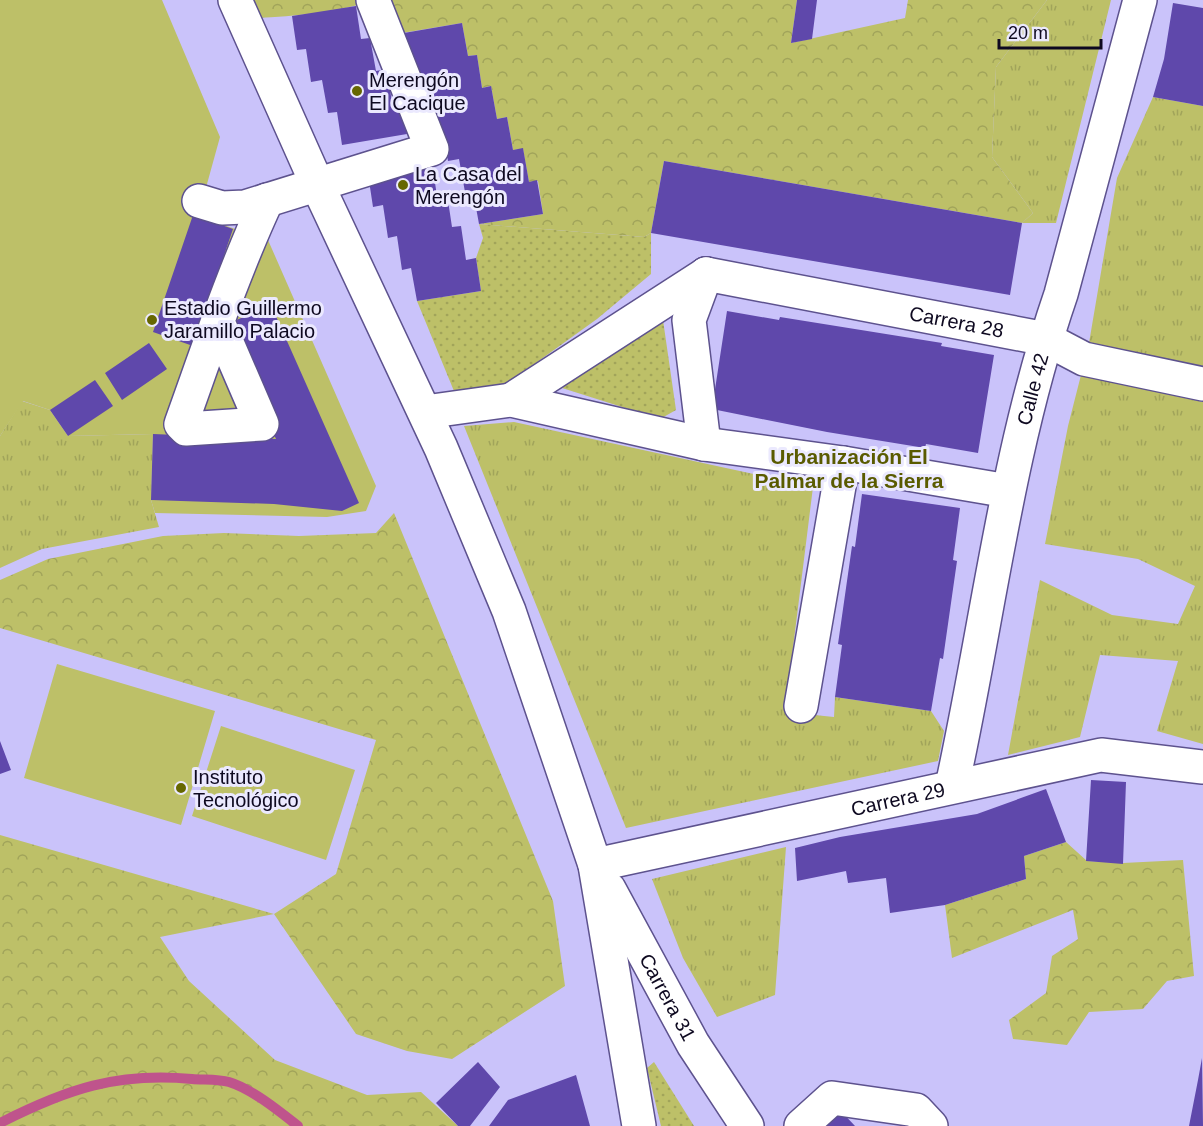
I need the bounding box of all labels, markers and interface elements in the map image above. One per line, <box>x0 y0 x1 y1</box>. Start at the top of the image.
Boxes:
scale bar <box>999 12 1101 50</box>
text: 20 m <box>1008 23 1048 43</box>
place label: Merengón El Cacique <box>369 69 466 114</box>
marker: Merengón El Cacique <box>350 84 364 98</box>
place label: La Casa del Merengón <box>415 163 522 208</box>
marker: La Casa del Merengón <box>396 178 410 192</box>
place label: Estadio Guillermo Jaramillo Palacio <box>164 297 322 342</box>
street label: Carrera 28 <box>907 302 1006 342</box>
marker: Estadio Guillermo Jaramillo Palacio <box>145 313 159 327</box>
street label: Calle 42 <box>1013 351 1053 427</box>
district label: Urbanización El Palmar de la Sierra <box>754 445 944 492</box>
place label: Instituto Tecnológico <box>193 766 299 811</box>
street label: Carrera 29 <box>849 778 947 820</box>
marker: Instituto Tecnológico <box>174 781 188 795</box>
street label: Carrera 31 <box>635 950 700 1044</box>

